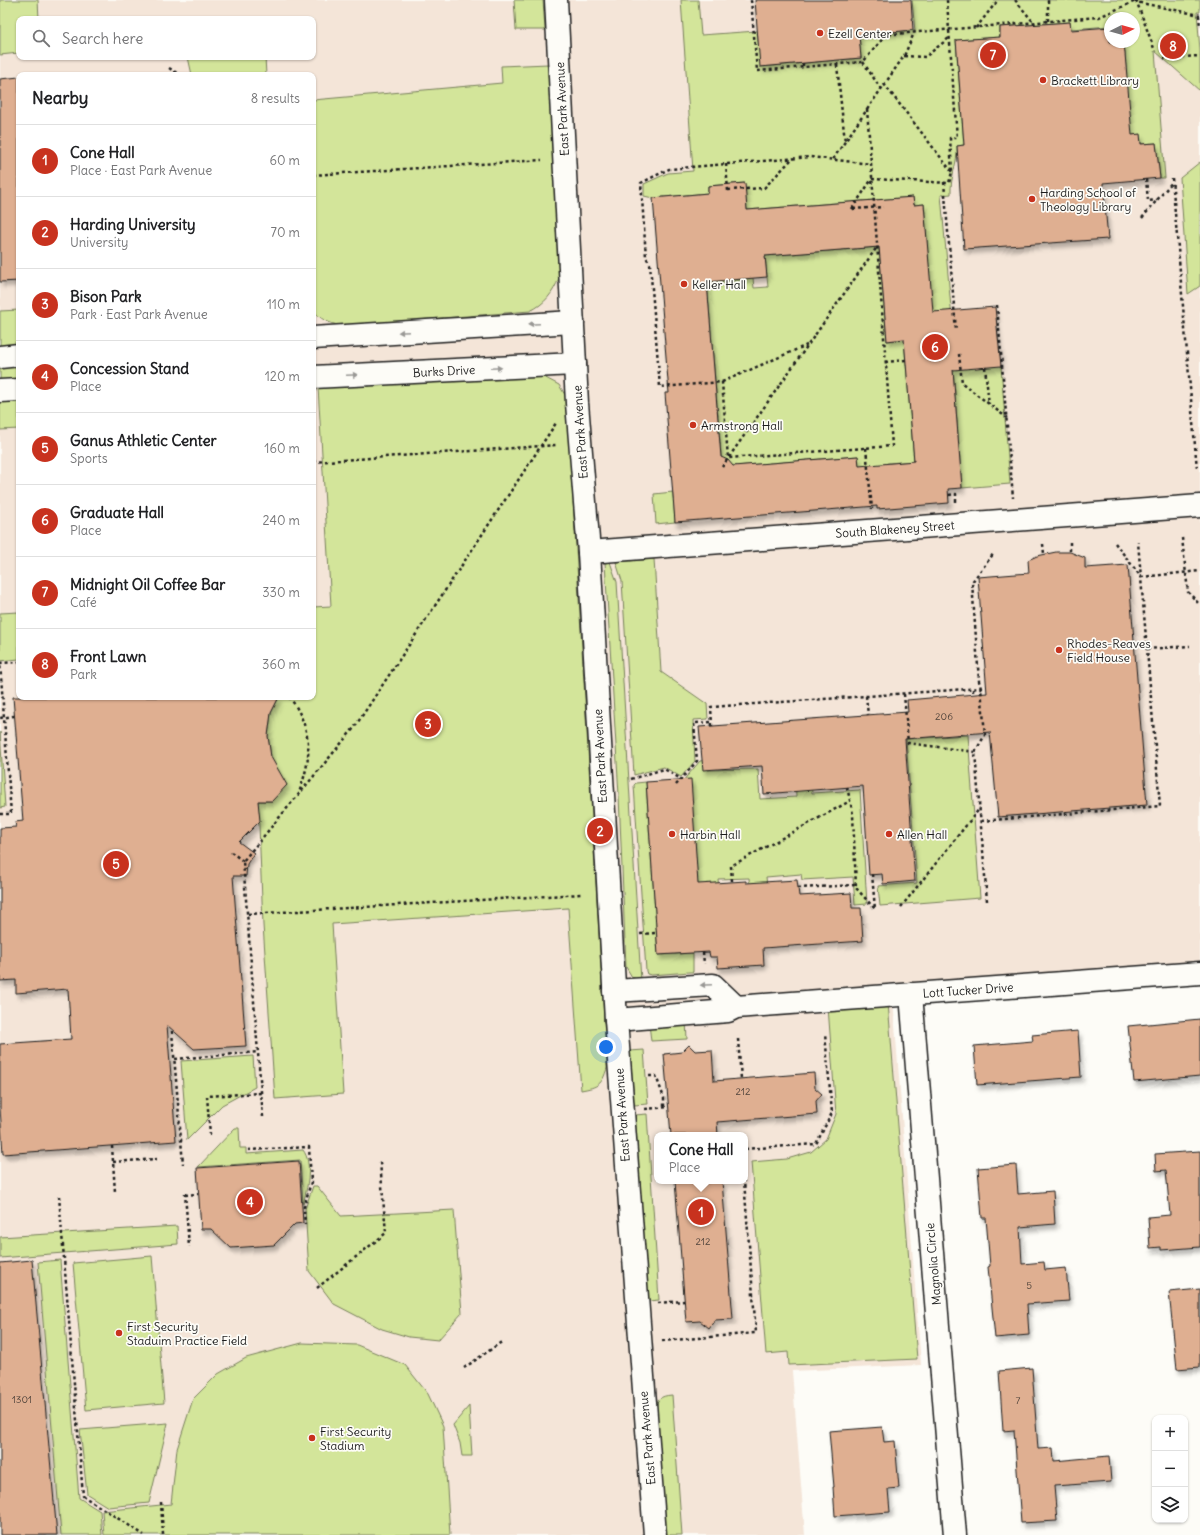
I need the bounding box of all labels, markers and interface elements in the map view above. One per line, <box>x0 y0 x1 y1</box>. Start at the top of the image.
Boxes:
north arrow <box>1104 12 1140 48</box>
search box <box>16 16 316 60</box>
place label: Ezell Center <box>828 26 892 41</box>
icon: search <box>30 27 52 49</box>
marker: Ezell Center <box>815 28 825 38</box>
text: Search here <box>62 29 143 48</box>
pin: 8 <box>1160 31 1186 61</box>
pin: 7 <box>980 40 1006 70</box>
street label: East Park Avenue <box>552 62 572 156</box>
place label: Brackett Library <box>1051 73 1139 88</box>
marker: Brackett Library <box>1038 75 1048 85</box>
text: Nearby <box>32 87 88 109</box>
text: 8 results <box>251 90 300 107</box>
text: Cone Hall <box>70 143 135 162</box>
text: 1 <box>42 152 48 169</box>
text: 60 m <box>269 152 300 169</box>
text: Place · East Park Avenue <box>70 162 212 179</box>
place label: Harding School of Theology Library <box>1040 185 1137 214</box>
marker: Harding School of Theology Library <box>1027 194 1037 204</box>
text: Harding University <box>70 215 196 234</box>
text: 2 <box>41 224 49 241</box>
text: 70 m <box>271 224 300 241</box>
text: University <box>70 234 128 251</box>
place label: Keller Hall <box>692 277 746 292</box>
marker: Keller Hall <box>679 279 689 289</box>
text: Bison Park <box>70 287 142 306</box>
text: 3 <box>41 296 49 313</box>
text: 110 m <box>267 296 300 313</box>
text: Park · East Park Avenue <box>70 306 208 323</box>
one-way arrow <box>528 321 540 328</box>
one-way arrow <box>398 329 410 336</box>
pin: 6 <box>922 332 948 362</box>
text: Concession Stand <box>70 359 189 378</box>
street label: Burks Drive <box>412 362 476 380</box>
one-way arrow <box>490 365 503 371</box>
text: 4 <box>41 368 49 385</box>
text: 120 m <box>265 368 300 385</box>
one-way arrow <box>346 372 359 378</box>
text: Place <box>70 378 101 395</box>
street label: East Park Avenue <box>569 385 591 479</box>
place label: Armstrong Hall <box>701 418 783 433</box>
marker: Armstrong Hall <box>688 420 698 430</box>
text: Ganus Athletic Center <box>70 431 217 450</box>
text: 5 <box>41 440 49 457</box>
text: 160 m <box>264 440 300 457</box>
text: Sports <box>70 450 108 467</box>
text: Graduate Hall <box>70 503 164 522</box>
text: 6 <box>41 512 49 529</box>
text: 240 m <box>263 512 300 529</box>
street label: South Blakeney Street <box>835 517 955 541</box>
text: Place <box>70 522 101 539</box>
text: Midnight Oil Coffee Bar <box>70 575 226 594</box>
text: 7 <box>42 584 48 601</box>
text: 330 m <box>262 584 300 601</box>
text: Café <box>70 594 97 611</box>
place label: Rhodes-Reaves Field House <box>1067 636 1151 665</box>
marker: Rhodes-Reaves Field House <box>1054 645 1064 655</box>
text: Front Lawn <box>70 647 147 666</box>
text: 8 <box>41 656 49 673</box>
text: 360 m <box>262 656 300 673</box>
text: Park <box>70 666 97 683</box>
pin: 3 <box>415 709 441 739</box>
street label: East Park Avenue <box>590 709 610 803</box>
house number: 206 <box>935 710 953 723</box>
pin: 2 <box>587 816 613 846</box>
place label: Harbin Hall <box>680 827 740 842</box>
place label: Allen Hall <box>897 827 947 842</box>
marker: Harbin Hall <box>667 829 677 839</box>
marker: Allen Hall <box>884 829 894 839</box>
pin: 5 <box>103 849 129 879</box>
street label: Lott Tucker Drive <box>922 979 1014 1001</box>
one-way arrow <box>700 982 712 989</box>
your location <box>596 1037 616 1057</box>
street label: East Park Avenue <box>611 1068 633 1162</box>
house number: 212 <box>736 1085 751 1098</box>
popup <box>654 1132 748 1184</box>
text: Cone Hall <box>669 1140 733 1159</box>
text: Place <box>669 1159 700 1176</box>
pin: 4 <box>237 1187 263 1217</box>
pin: 1 <box>688 1197 714 1227</box>
street label: Magnolia Circle <box>922 1222 944 1306</box>
house number: 212 <box>696 1235 711 1248</box>
house number: 5 <box>1026 1279 1032 1292</box>
place label: First Security Staduim Practice Field <box>127 1319 247 1348</box>
marker: First Security Staduim Practice Field <box>114 1328 124 1338</box>
street label: East Park Avenue <box>635 1391 659 1485</box>
house number: 1301 <box>12 1393 32 1406</box>
house number: 7 <box>1016 1394 1021 1407</box>
map controls <box>1152 1415 1188 1523</box>
button: + <box>1152 1415 1188 1451</box>
place label: First Security Stadium <box>320 1424 391 1453</box>
marker: First Security Stadium <box>307 1433 317 1443</box>
button: − <box>1152 1451 1188 1487</box>
button: layers <box>1152 1487 1188 1523</box>

